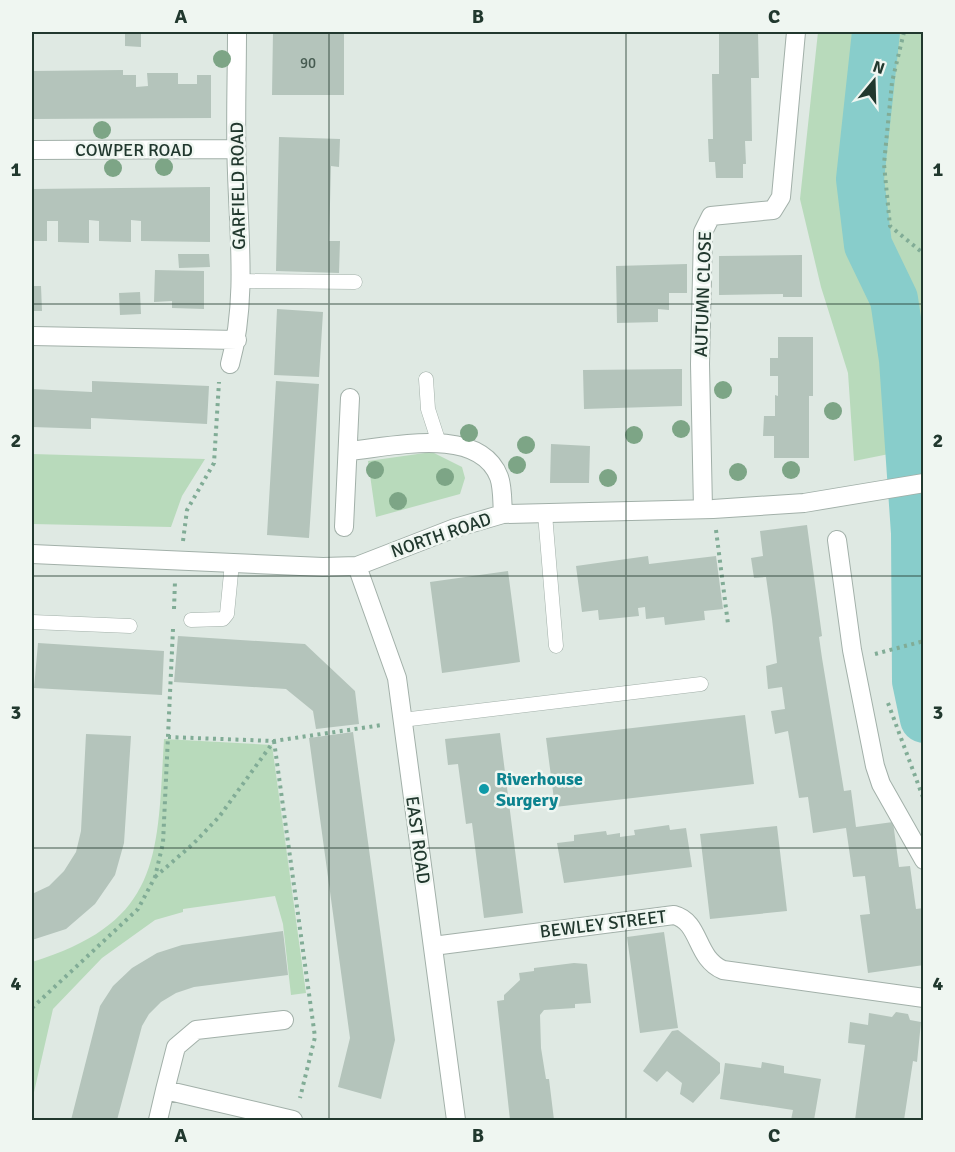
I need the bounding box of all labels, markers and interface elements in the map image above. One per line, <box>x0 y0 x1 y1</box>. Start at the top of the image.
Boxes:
text: A <box>175 4 188 29</box>
text: B <box>472 4 484 29</box>
text: C <box>768 4 780 29</box>
north arrow <box>844 51 904 111</box>
house number: 90 <box>300 54 316 72</box>
text: N <box>870 56 887 79</box>
street label: GARFIELD ROAD <box>226 122 250 250</box>
street label: COWPER ROAD <box>75 139 193 161</box>
text: 1 <box>11 157 22 182</box>
text: 1 <box>933 157 944 182</box>
street label: AUTUMN CLOSE <box>690 231 716 357</box>
text: 2 <box>11 428 21 453</box>
text: 2 <box>933 428 943 453</box>
street label: NORTH ROAD <box>388 508 494 562</box>
text: 3 <box>11 700 21 725</box>
text: 3 <box>933 700 943 725</box>
place label: Riverhouse Surgery <box>496 768 583 811</box>
marker: Riverhouse Surgery <box>477 782 491 796</box>
street label: EAST ROAD <box>401 795 435 885</box>
street label: BEWLEY STREET <box>539 905 668 943</box>
text: 4 <box>11 971 22 996</box>
text: 4 <box>933 971 944 996</box>
text: A <box>175 1123 188 1148</box>
text: B <box>472 1123 484 1148</box>
text: C <box>768 1123 780 1148</box>

